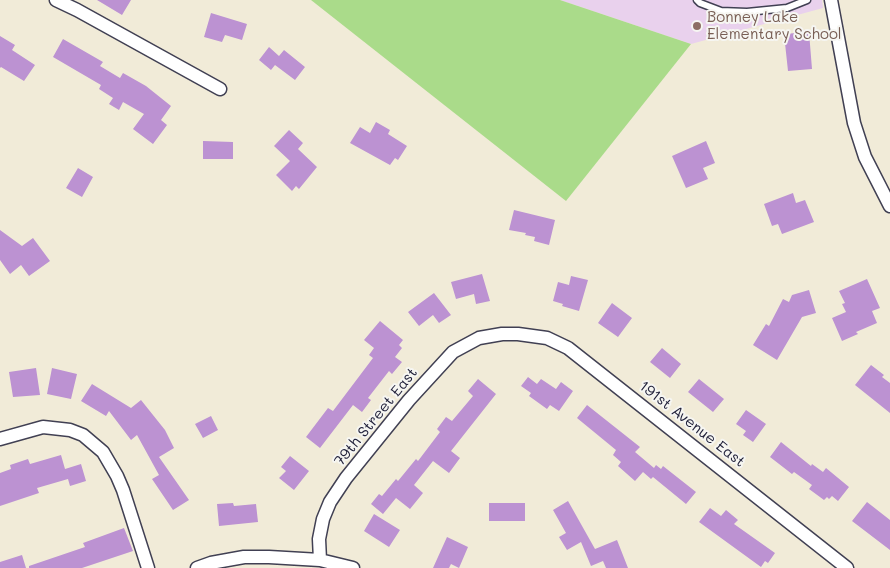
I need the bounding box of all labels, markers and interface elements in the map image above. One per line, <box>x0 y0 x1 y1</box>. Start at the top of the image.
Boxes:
place label: Bonney Lake Elementary School <box>707 8 842 43</box>
marker: Bonney Lake Elementary School <box>691 20 703 32</box>
street label: 79th Street East <box>331 364 421 470</box>
street label: 191st Avenue East <box>635 377 749 471</box>

